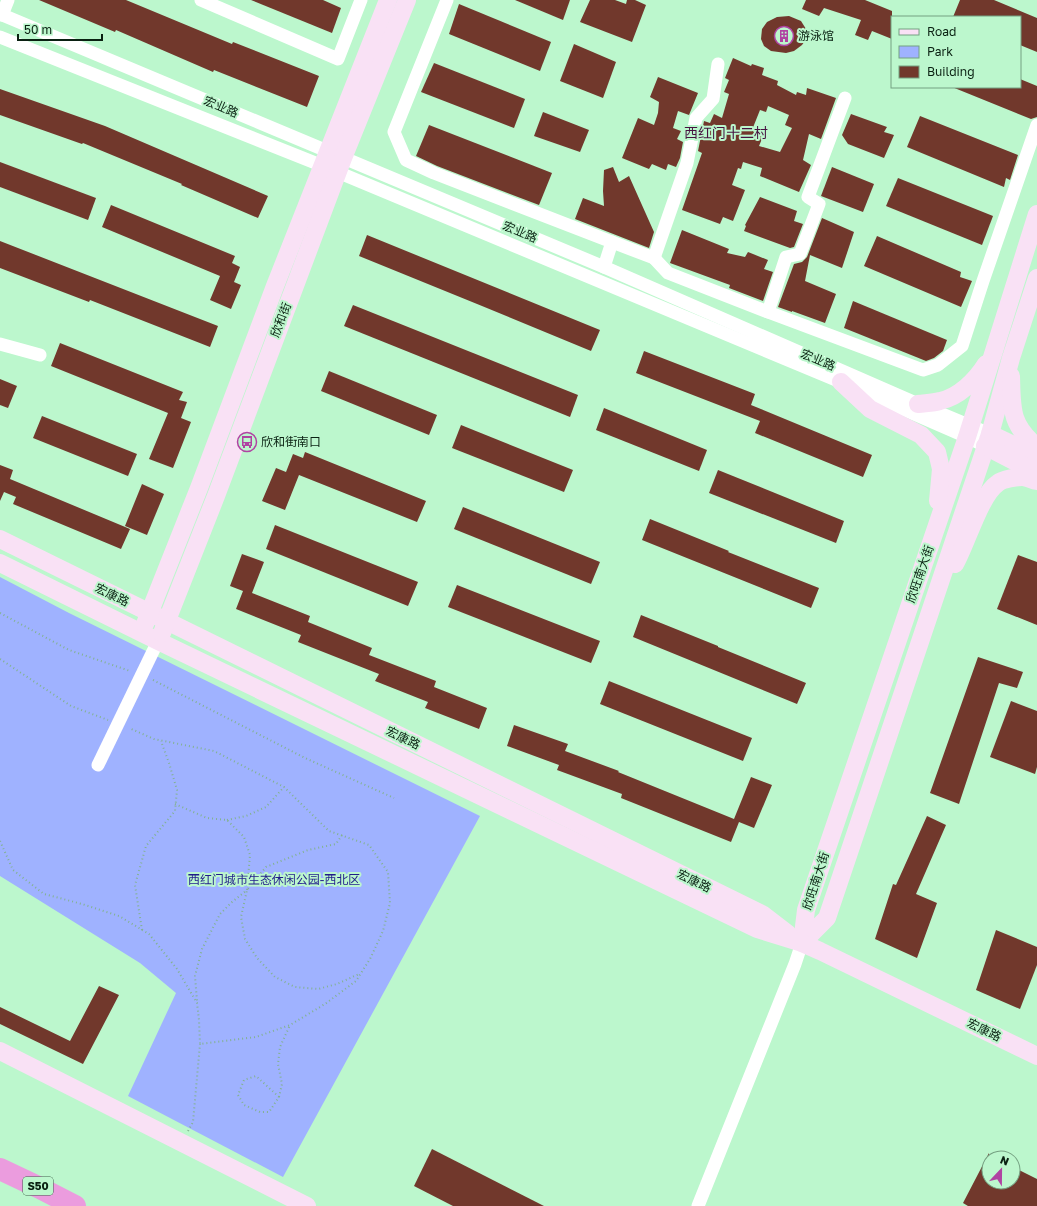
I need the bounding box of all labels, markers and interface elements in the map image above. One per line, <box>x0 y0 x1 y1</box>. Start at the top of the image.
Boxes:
scale bar <box>18 16 102 42</box>
legend <box>891 16 1021 88</box>
text: 50 m <box>24 22 52 37</box>
text: Road <box>927 24 956 39</box>
building icon: 游泳馆 <box>773 25 795 47</box>
place label: 游泳馆 <box>798 28 834 43</box>
text: Park <box>927 44 953 59</box>
text: Building <box>927 64 975 79</box>
street label: 宏业路 <box>202 93 241 120</box>
district label: 西红门十二村 <box>684 124 768 141</box>
street label: 宏业路 <box>501 218 540 245</box>
street label: 欣和街 <box>267 300 294 339</box>
street label: 宏业路 <box>799 346 838 373</box>
bus stop icon: 欣和街南口 <box>236 431 258 453</box>
place label: 欣和街南口 <box>261 434 321 449</box>
street label: 欣旺南大街 <box>903 543 936 605</box>
street label: 宏康路 <box>93 580 132 609</box>
street label: 宏康路 <box>384 723 423 752</box>
street label: 欣旺南大街 <box>799 850 832 912</box>
street label: 宏康路 <box>675 866 714 895</box>
park label: 西红门城市生态休闲公园-西北区 <box>188 872 360 887</box>
street label: 宏康路 <box>965 1015 1004 1044</box>
north arrow <box>981 1150 1021 1190</box>
text: N <box>999 1153 1011 1168</box>
road number: S50 <box>23 1177 53 1195</box>

